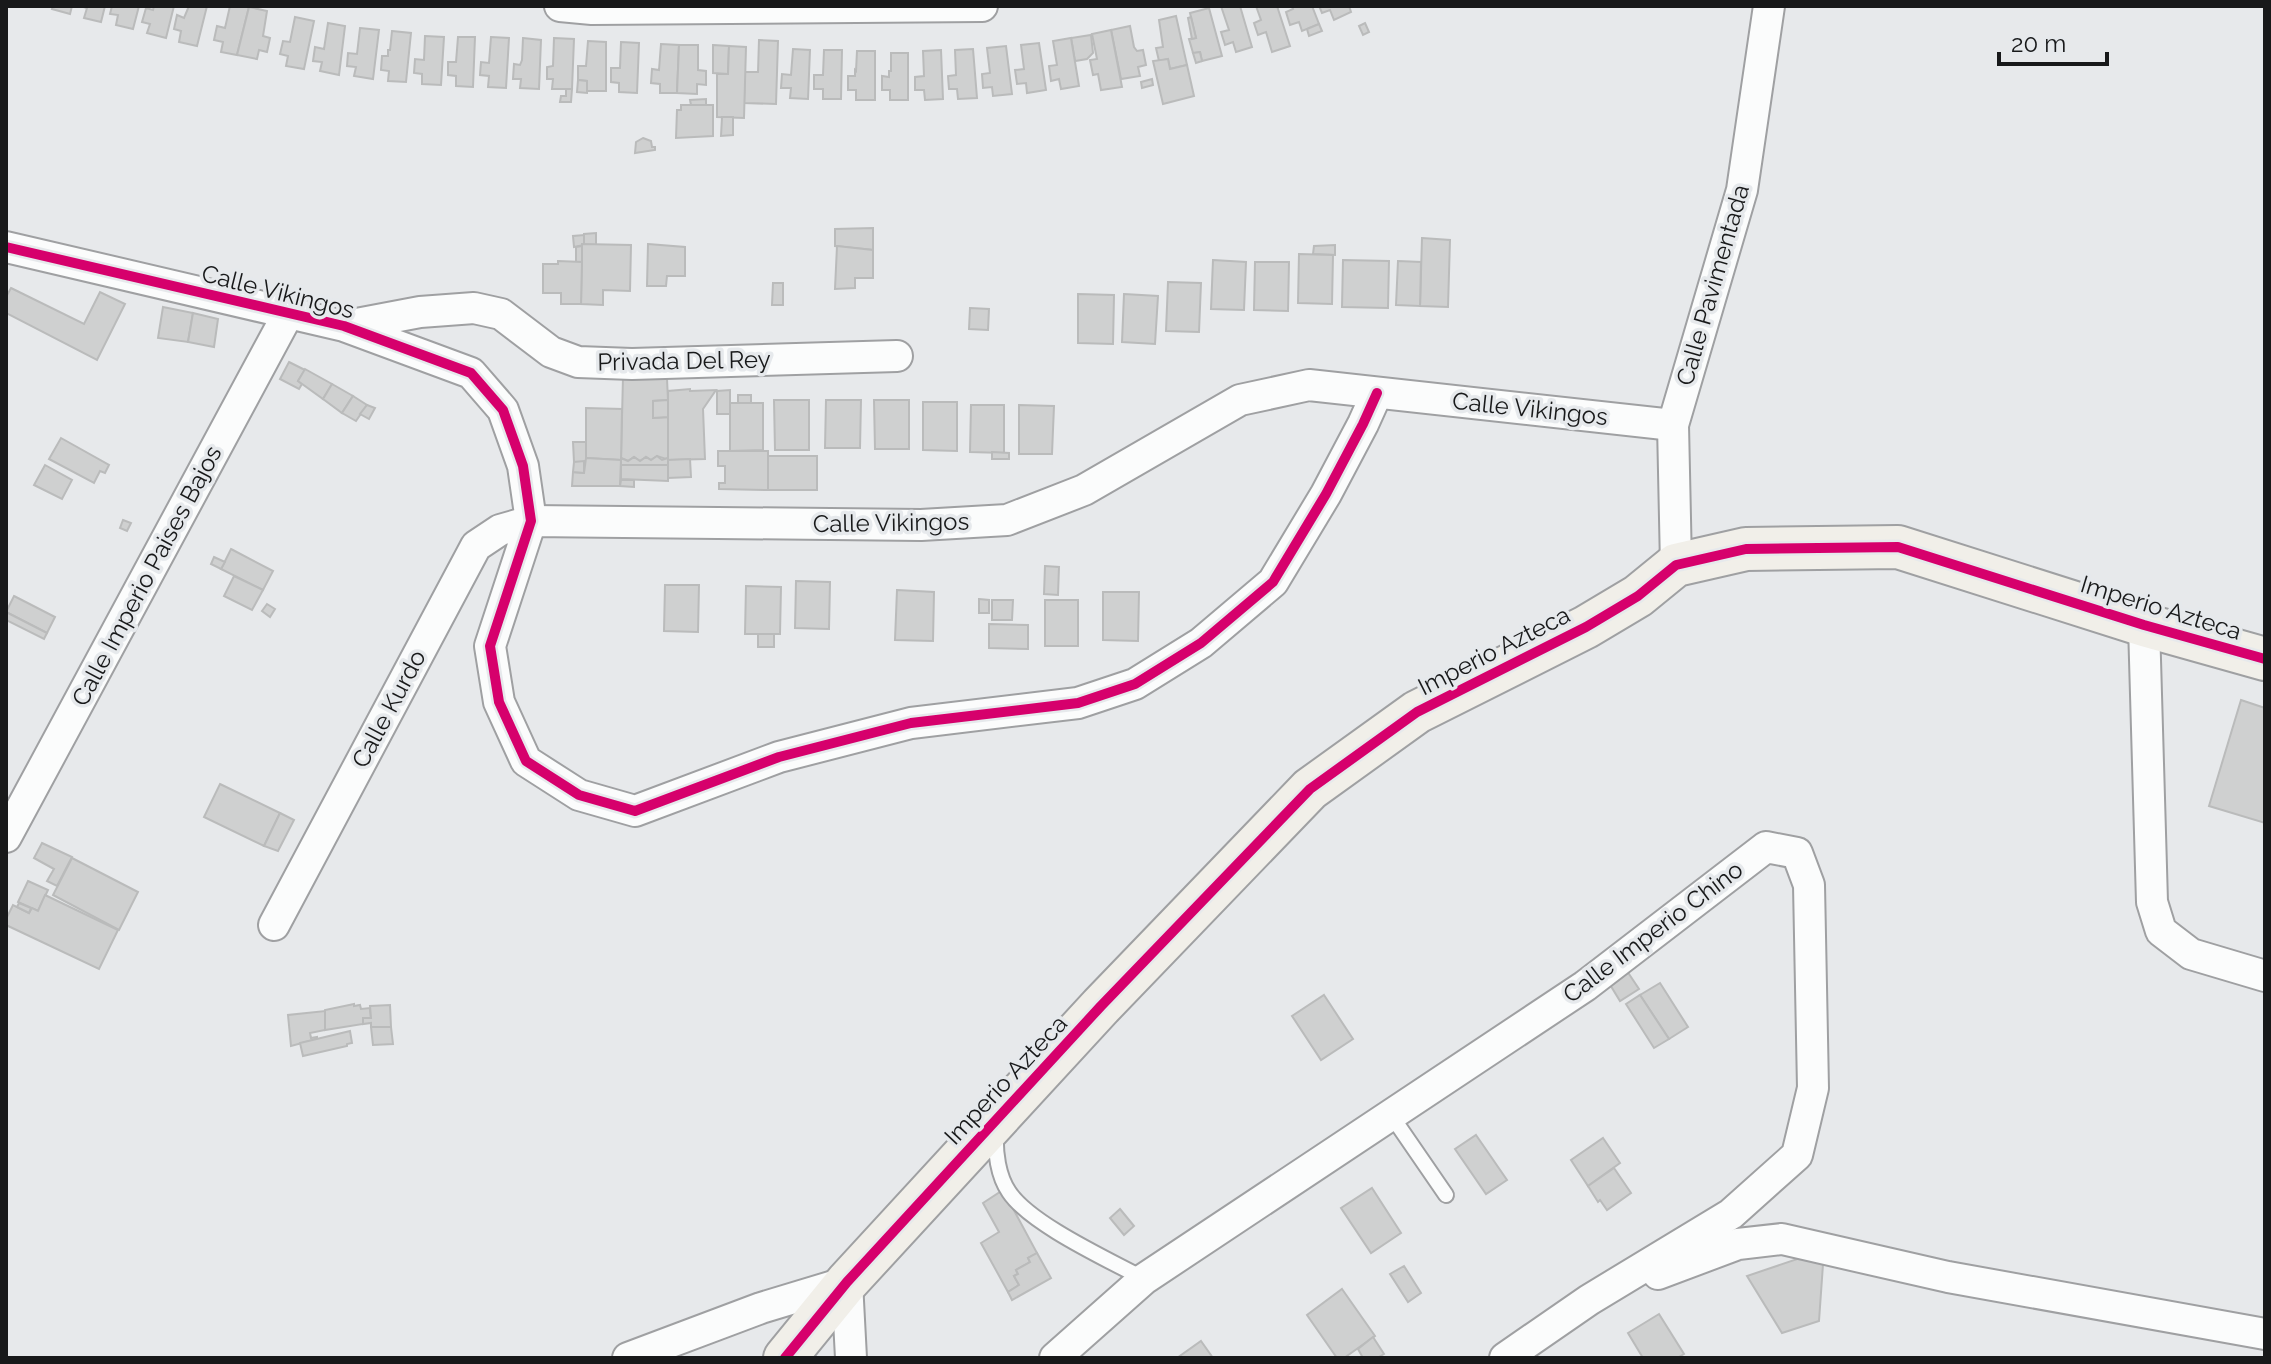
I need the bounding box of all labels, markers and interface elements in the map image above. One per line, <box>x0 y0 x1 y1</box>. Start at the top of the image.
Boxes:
scale bar <box>1999 16 2107 66</box>
text: 20 m <box>2011 29 2066 58</box>
street label: Calle Pavimentada <box>1670 181 1755 389</box>
street label: Calle Vikingos <box>199 259 357 324</box>
street label: Privada Del Rey <box>597 344 771 377</box>
street label: Calle Vikingos <box>1451 386 1609 431</box>
street label: Calle Imperio Paises Bajos <box>66 441 228 711</box>
street label: Calle Vikingos <box>813 507 969 538</box>
street label: Imperio Azteca <box>2077 569 2245 646</box>
street label: Imperio Azteca <box>1413 600 1574 701</box>
street label: Calle Kurdo <box>345 645 432 773</box>
street label: Calle Imperio Chino <box>1557 855 1748 1009</box>
street label: Imperio Azteca <box>938 1009 1073 1150</box>

